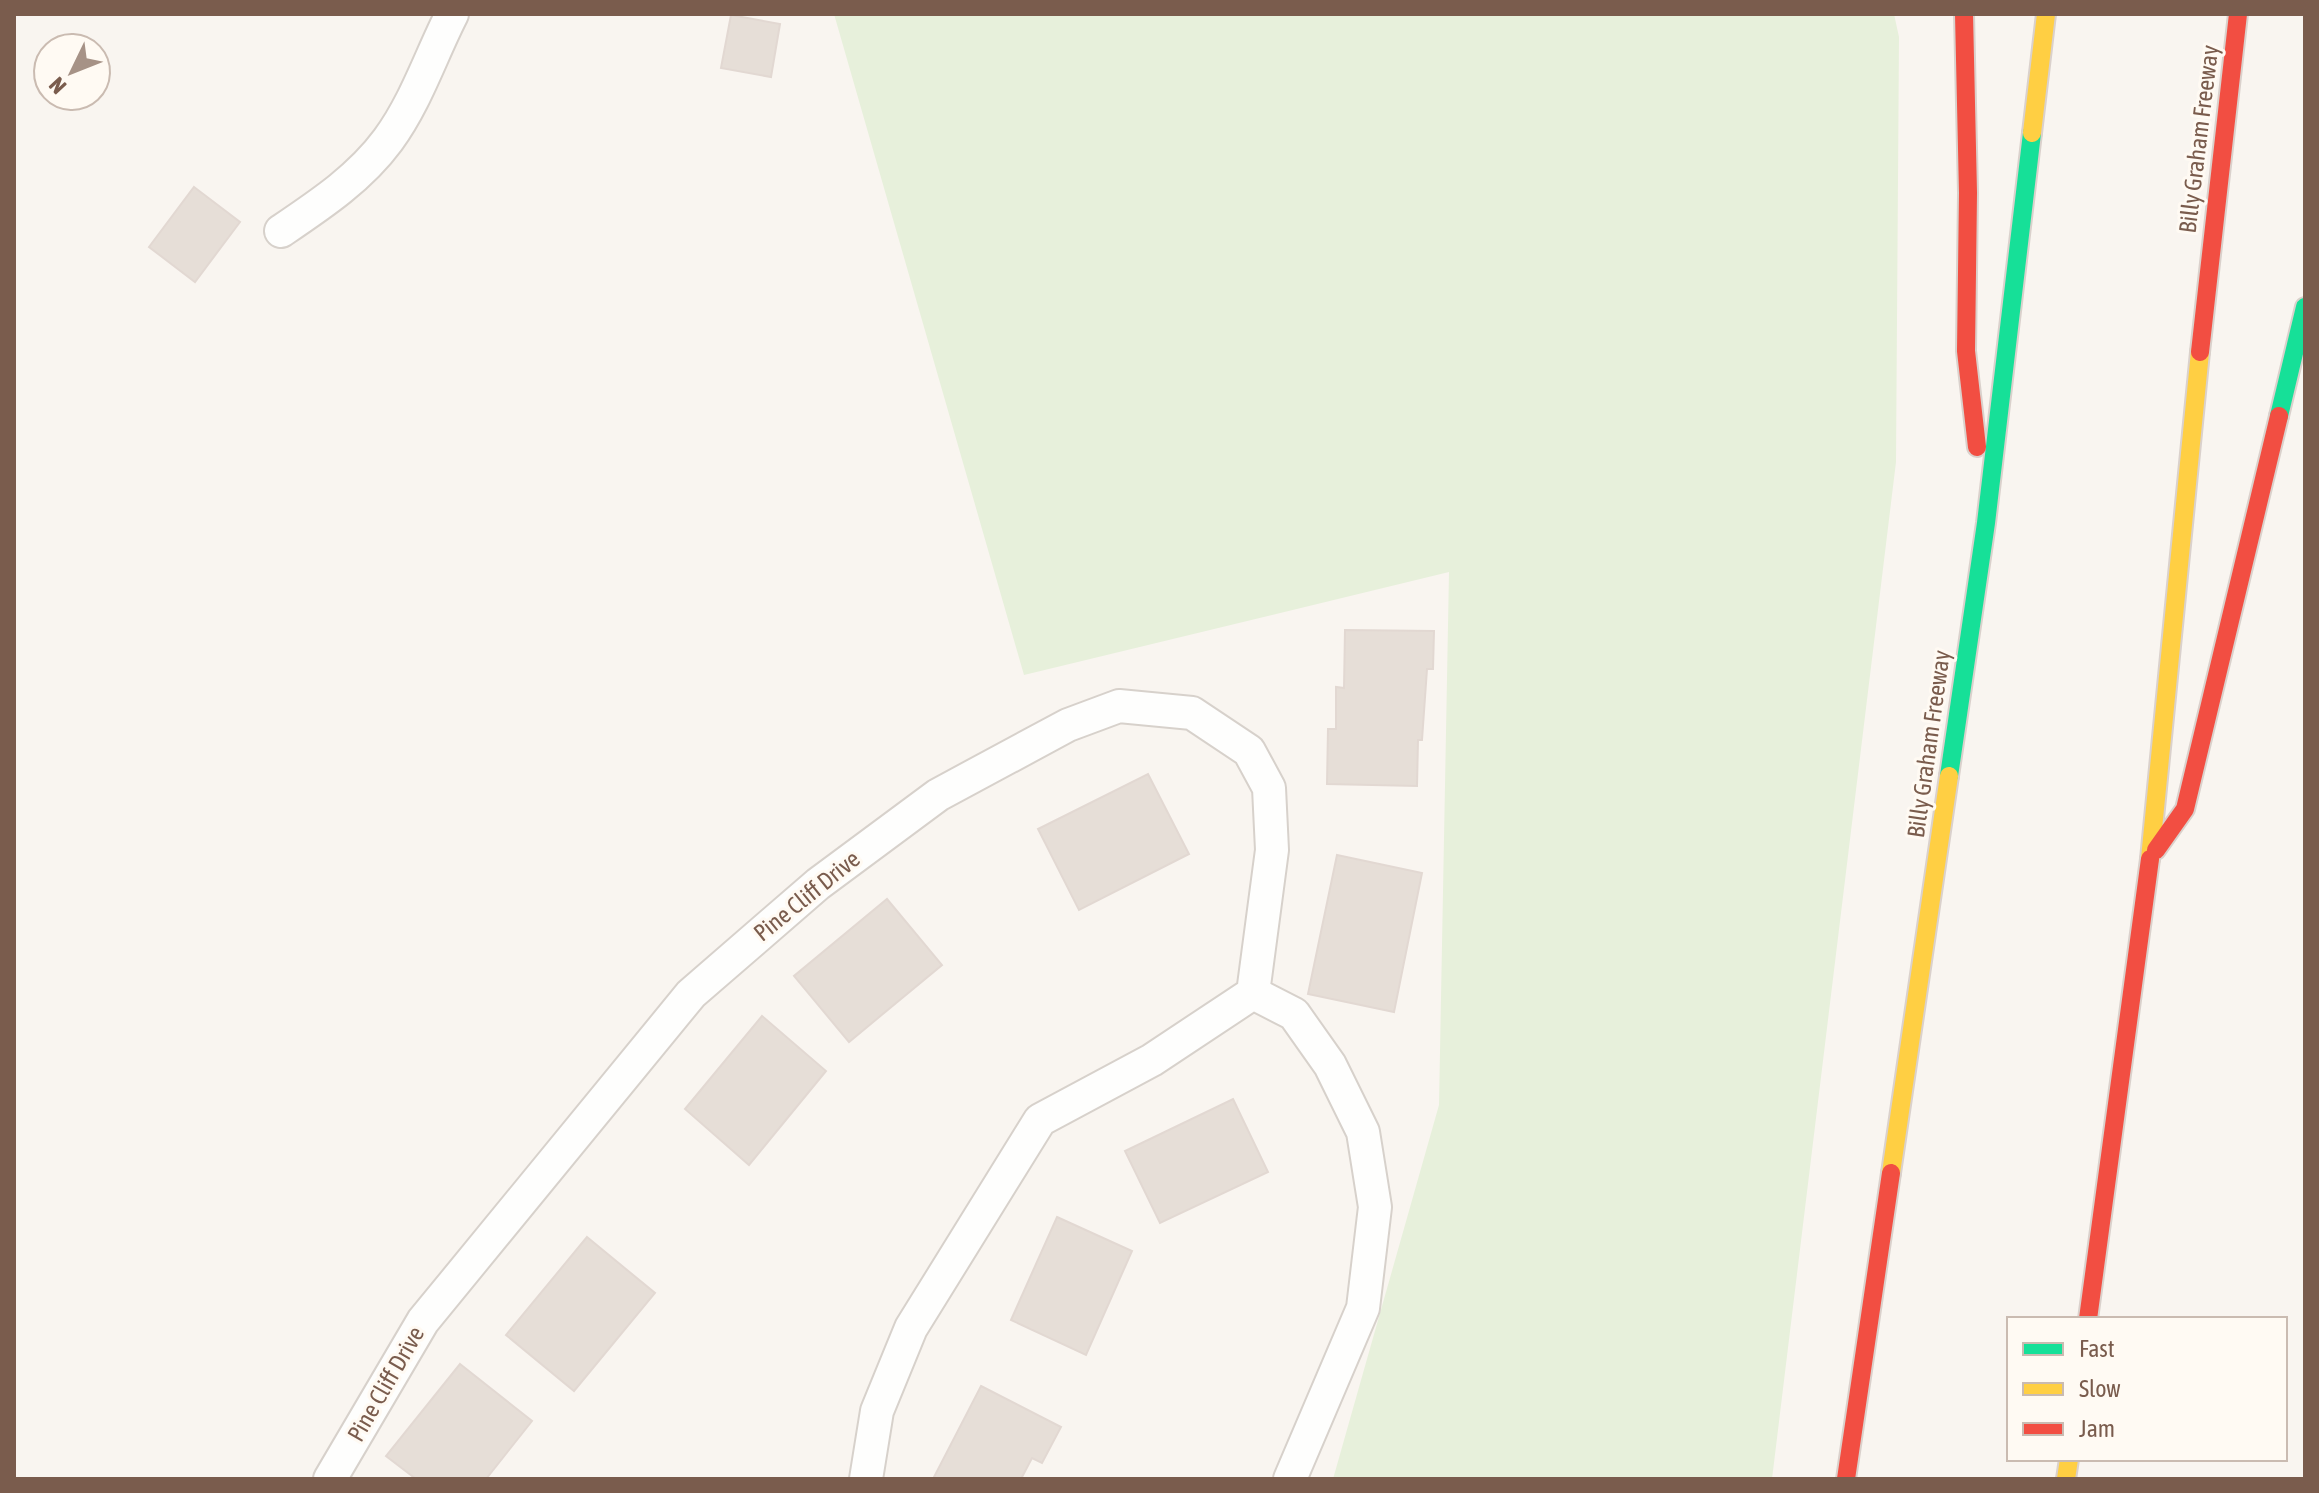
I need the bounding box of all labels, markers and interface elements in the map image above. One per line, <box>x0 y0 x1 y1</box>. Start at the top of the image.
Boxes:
north arrow <box>32 32 112 112</box>
street label: Billy Graham Freeway <box>2174 43 2223 235</box>
text: N <box>43 72 71 99</box>
street label: Billy Graham Freeway <box>1902 648 1955 840</box>
street label: Pine Cliff Drive <box>748 845 865 946</box>
legend <box>2007 1317 2287 1461</box>
street label: Pine Cliff Drive <box>342 1321 429 1446</box>
text: Fast <box>2079 1335 2115 1362</box>
text: Slow <box>2079 1375 2121 1402</box>
text: Jam <box>2079 1415 2115 1442</box>

